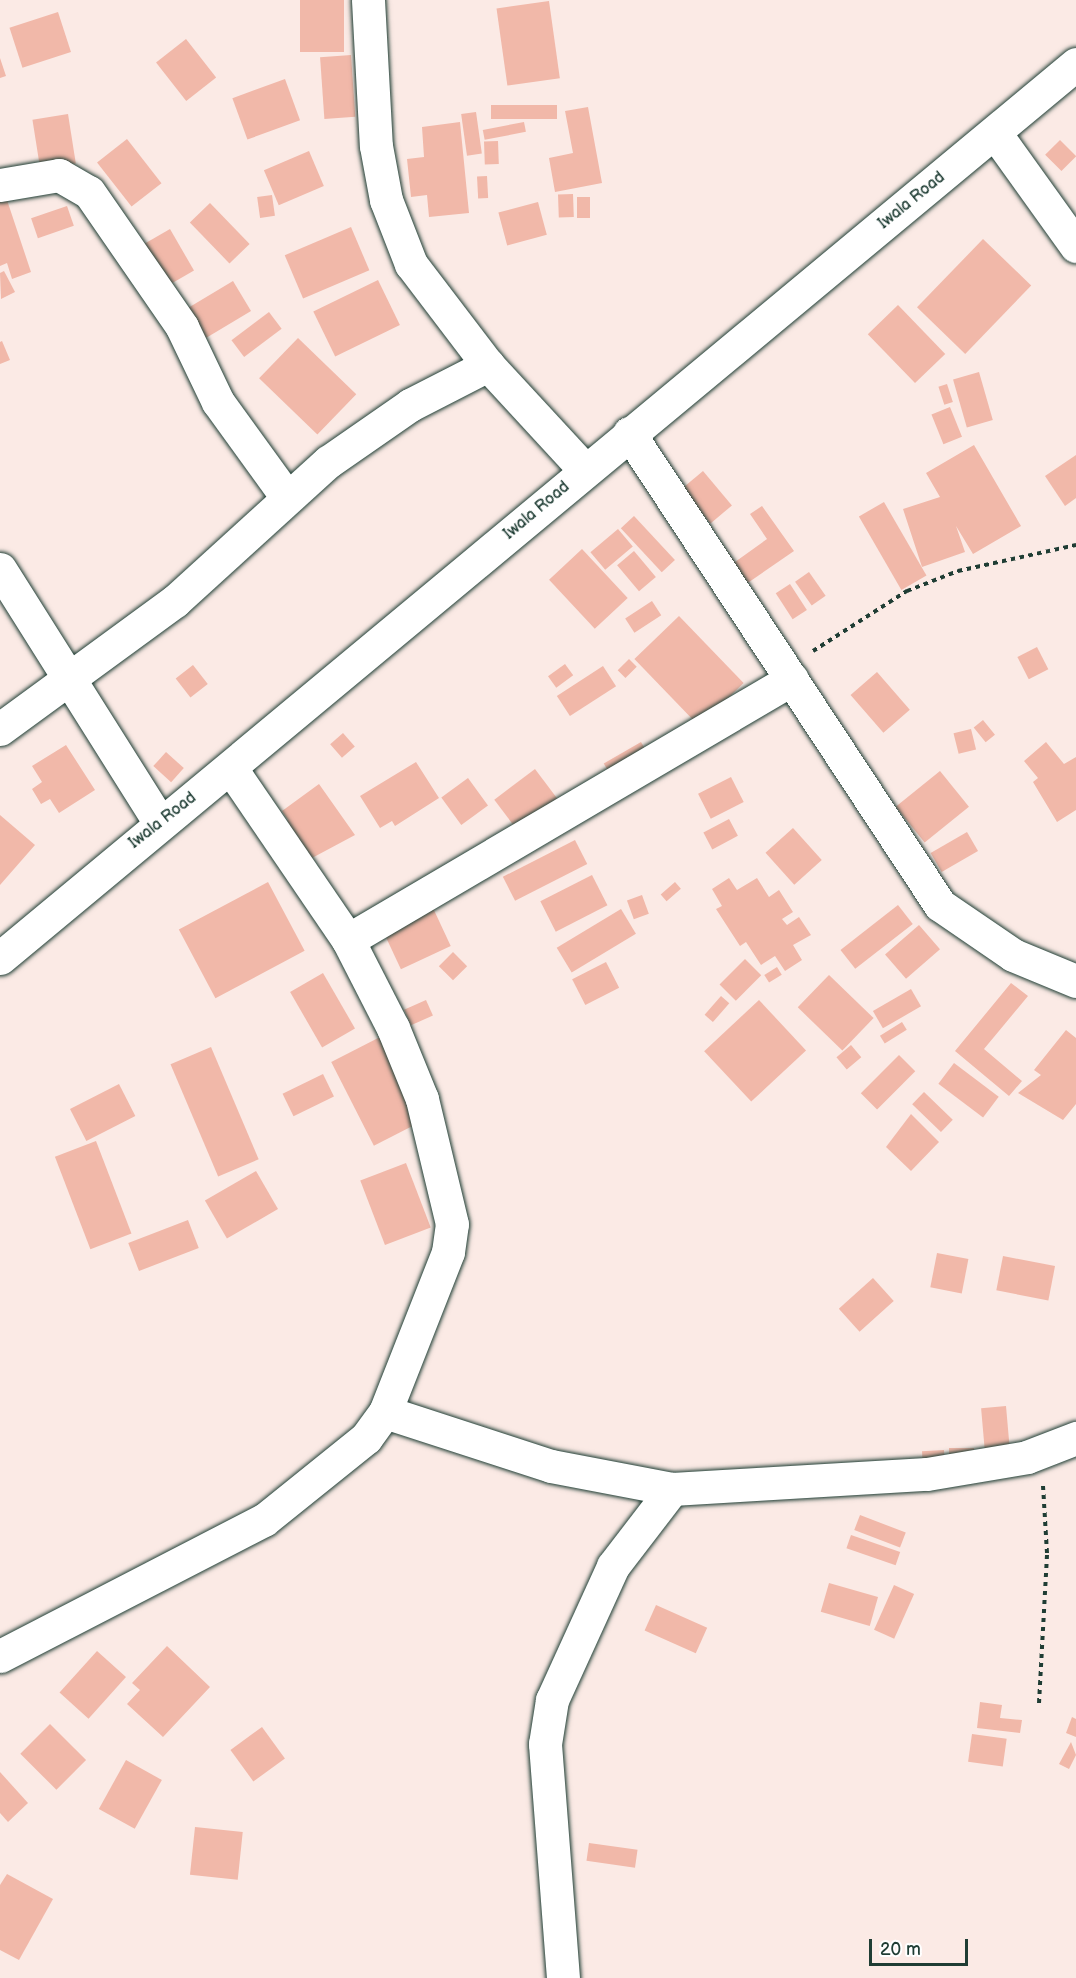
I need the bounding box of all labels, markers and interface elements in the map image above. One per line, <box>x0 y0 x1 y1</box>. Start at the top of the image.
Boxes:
street label: Iwala Road <box>875 168 949 234</box>
street label: Iwala Road <box>500 478 574 544</box>
street label: Iwala Road <box>126 789 200 853</box>
scale bar <box>872 1927 971 1965</box>
text: 20 m <box>880 1939 921 1960</box>

